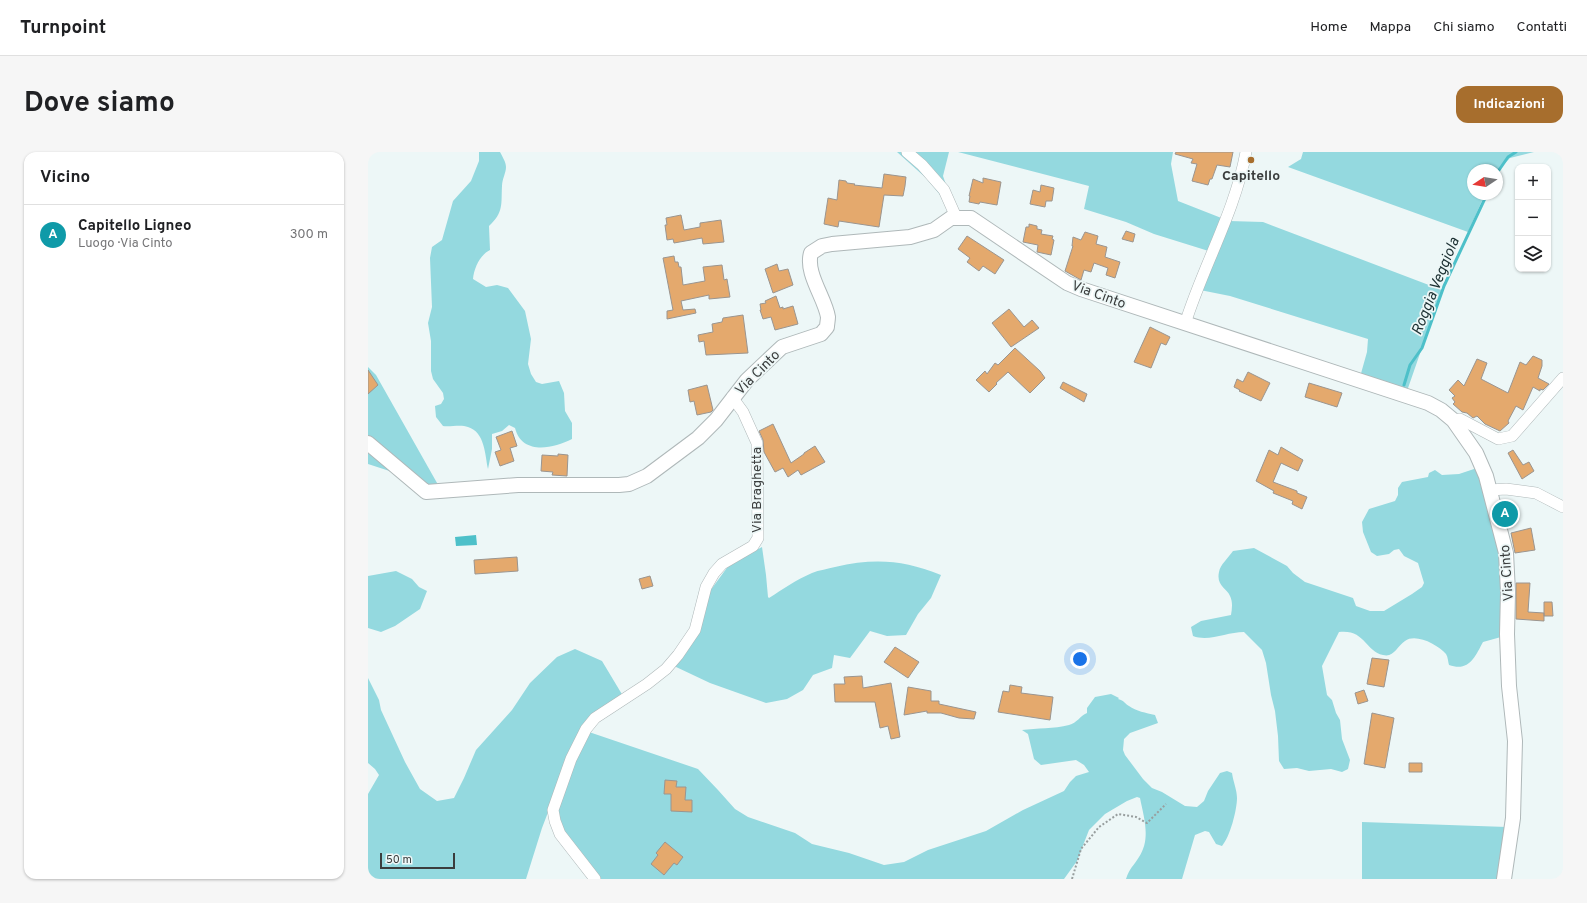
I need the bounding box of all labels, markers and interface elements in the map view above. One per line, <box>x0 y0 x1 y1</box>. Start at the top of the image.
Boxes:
text: Turnpoint <box>20 16 106 40</box>
text: Home <box>1310 19 1347 36</box>
text: Mappa <box>1369 19 1411 36</box>
text: Chi siamo <box>1433 19 1495 36</box>
text: Contatti <box>1517 19 1567 36</box>
text: Dove siamo <box>24 86 175 122</box>
button: Indicazioni <box>1456 86 1563 123</box>
marker: Capitello <box>1246 155 1256 165</box>
north arrow <box>1467 164 1503 200</box>
map controls <box>1515 164 1551 272</box>
button: + <box>1515 164 1551 200</box>
text: Vicino <box>40 167 90 189</box>
place label: Capitello <box>1222 168 1280 185</box>
button: − <box>1515 200 1551 236</box>
text: Capitello Ligneo <box>78 217 192 236</box>
text: A <box>48 227 58 243</box>
text: 300 m <box>290 227 328 243</box>
water label: Roggia Veggiola <box>1408 235 1465 338</box>
text: Luogo · Via Cinto <box>78 236 173 252</box>
button: layers <box>1515 236 1551 272</box>
street label: Via Cinto <box>1069 278 1128 313</box>
street label: Via Cinto <box>732 347 784 399</box>
street label: Via Braghetta <box>749 447 766 533</box>
pin: A <box>1492 499 1518 529</box>
street label: Via Cinto <box>1497 544 1518 602</box>
your location <box>1070 649 1090 669</box>
scale bar <box>380 851 455 870</box>
text: 50 m <box>386 853 412 867</box>

